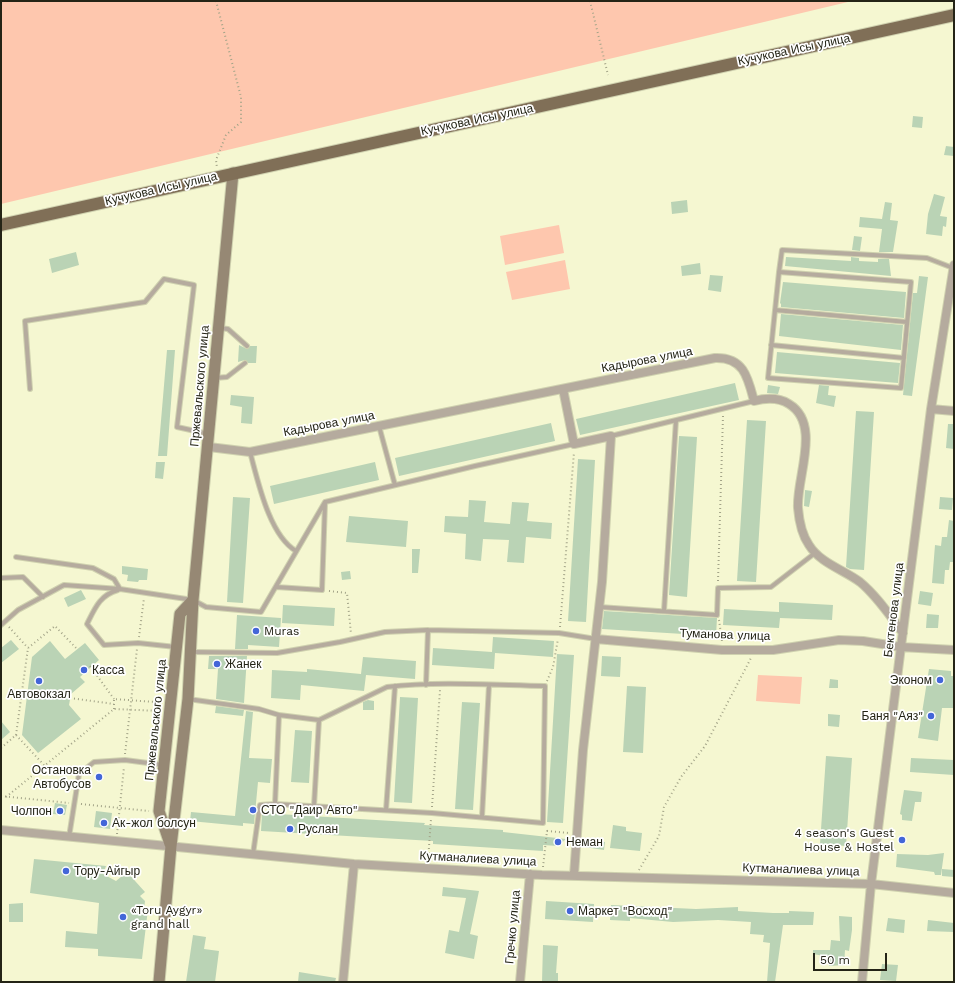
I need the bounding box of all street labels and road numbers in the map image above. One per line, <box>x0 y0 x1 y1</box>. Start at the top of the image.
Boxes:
street label: Кучукова Исы улица <box>736 31 852 69</box>
street label: Кучукова Исы улица <box>419 101 535 139</box>
street label: Кучукова Исы улица <box>104 169 218 209</box>
street label: Пржевальского улица <box>188 325 212 447</box>
street label: Кадырова улица <box>600 344 694 376</box>
street label: Кадырова улица <box>282 408 376 440</box>
street label: Бектенова улица <box>881 562 907 658</box>
street label: Туманова улица <box>679 626 771 644</box>
street label: Пржевальского улица <box>142 659 170 781</box>
street label: Кутманалиева улица <box>419 849 537 869</box>
street label: Кутманалиева улица <box>742 861 860 879</box>
street label: Гречко улица <box>503 889 523 965</box>

